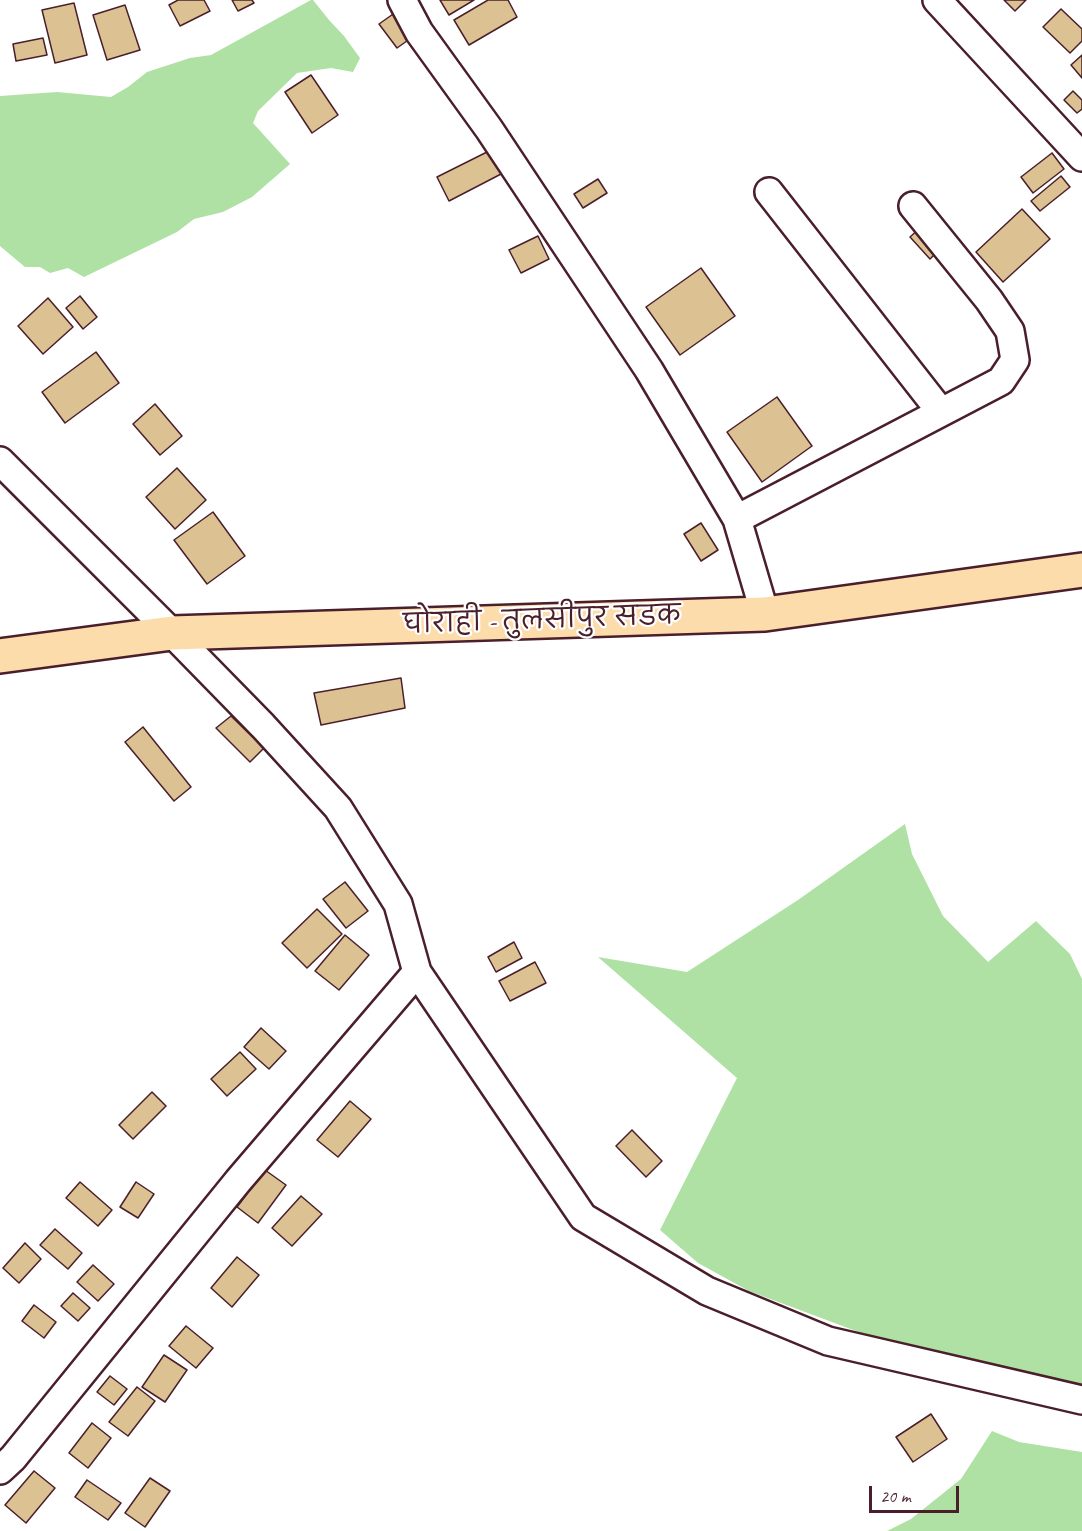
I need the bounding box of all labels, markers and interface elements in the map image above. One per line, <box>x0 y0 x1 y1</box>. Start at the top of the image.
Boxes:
street label: घोराही - तुलसीपुर सडक <box>403 601 681 641</box>
scale bar <box>872 1474 962 1512</box>
text: 20 m <box>880 1485 911 1507</box>

